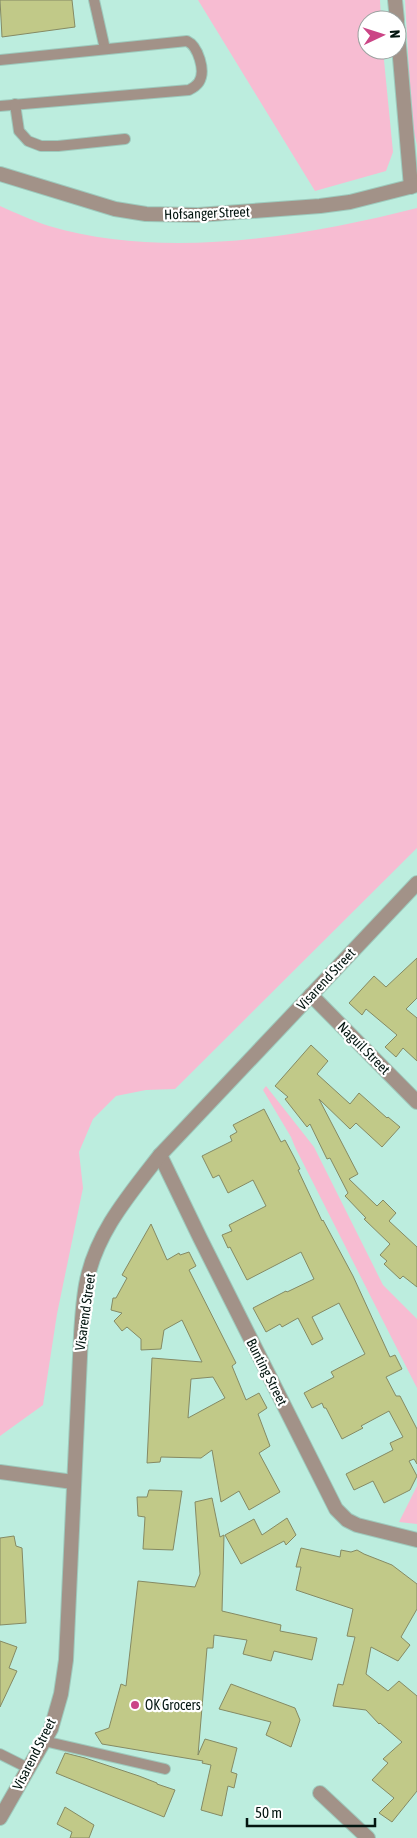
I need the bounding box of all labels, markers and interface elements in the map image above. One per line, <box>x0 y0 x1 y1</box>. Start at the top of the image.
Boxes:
north arrow <box>357 10 407 60</box>
text: N <box>387 29 403 39</box>
street label: Hofsanger Street <box>164 204 250 222</box>
street label: Visarend Street <box>294 945 358 1013</box>
street label: Naguil Street <box>335 1019 393 1077</box>
street label: Visarend Street <box>72 1272 98 1352</box>
street label: Bunting Street <box>243 1336 291 1408</box>
place label: OK Grocers <box>145 1697 201 1713</box>
marker: OK Grocers <box>129 1699 141 1711</box>
street label: Visarend Street <box>9 1716 59 1792</box>
scale bar <box>247 1796 374 1828</box>
text: 50 m <box>255 1804 282 1821</box>

